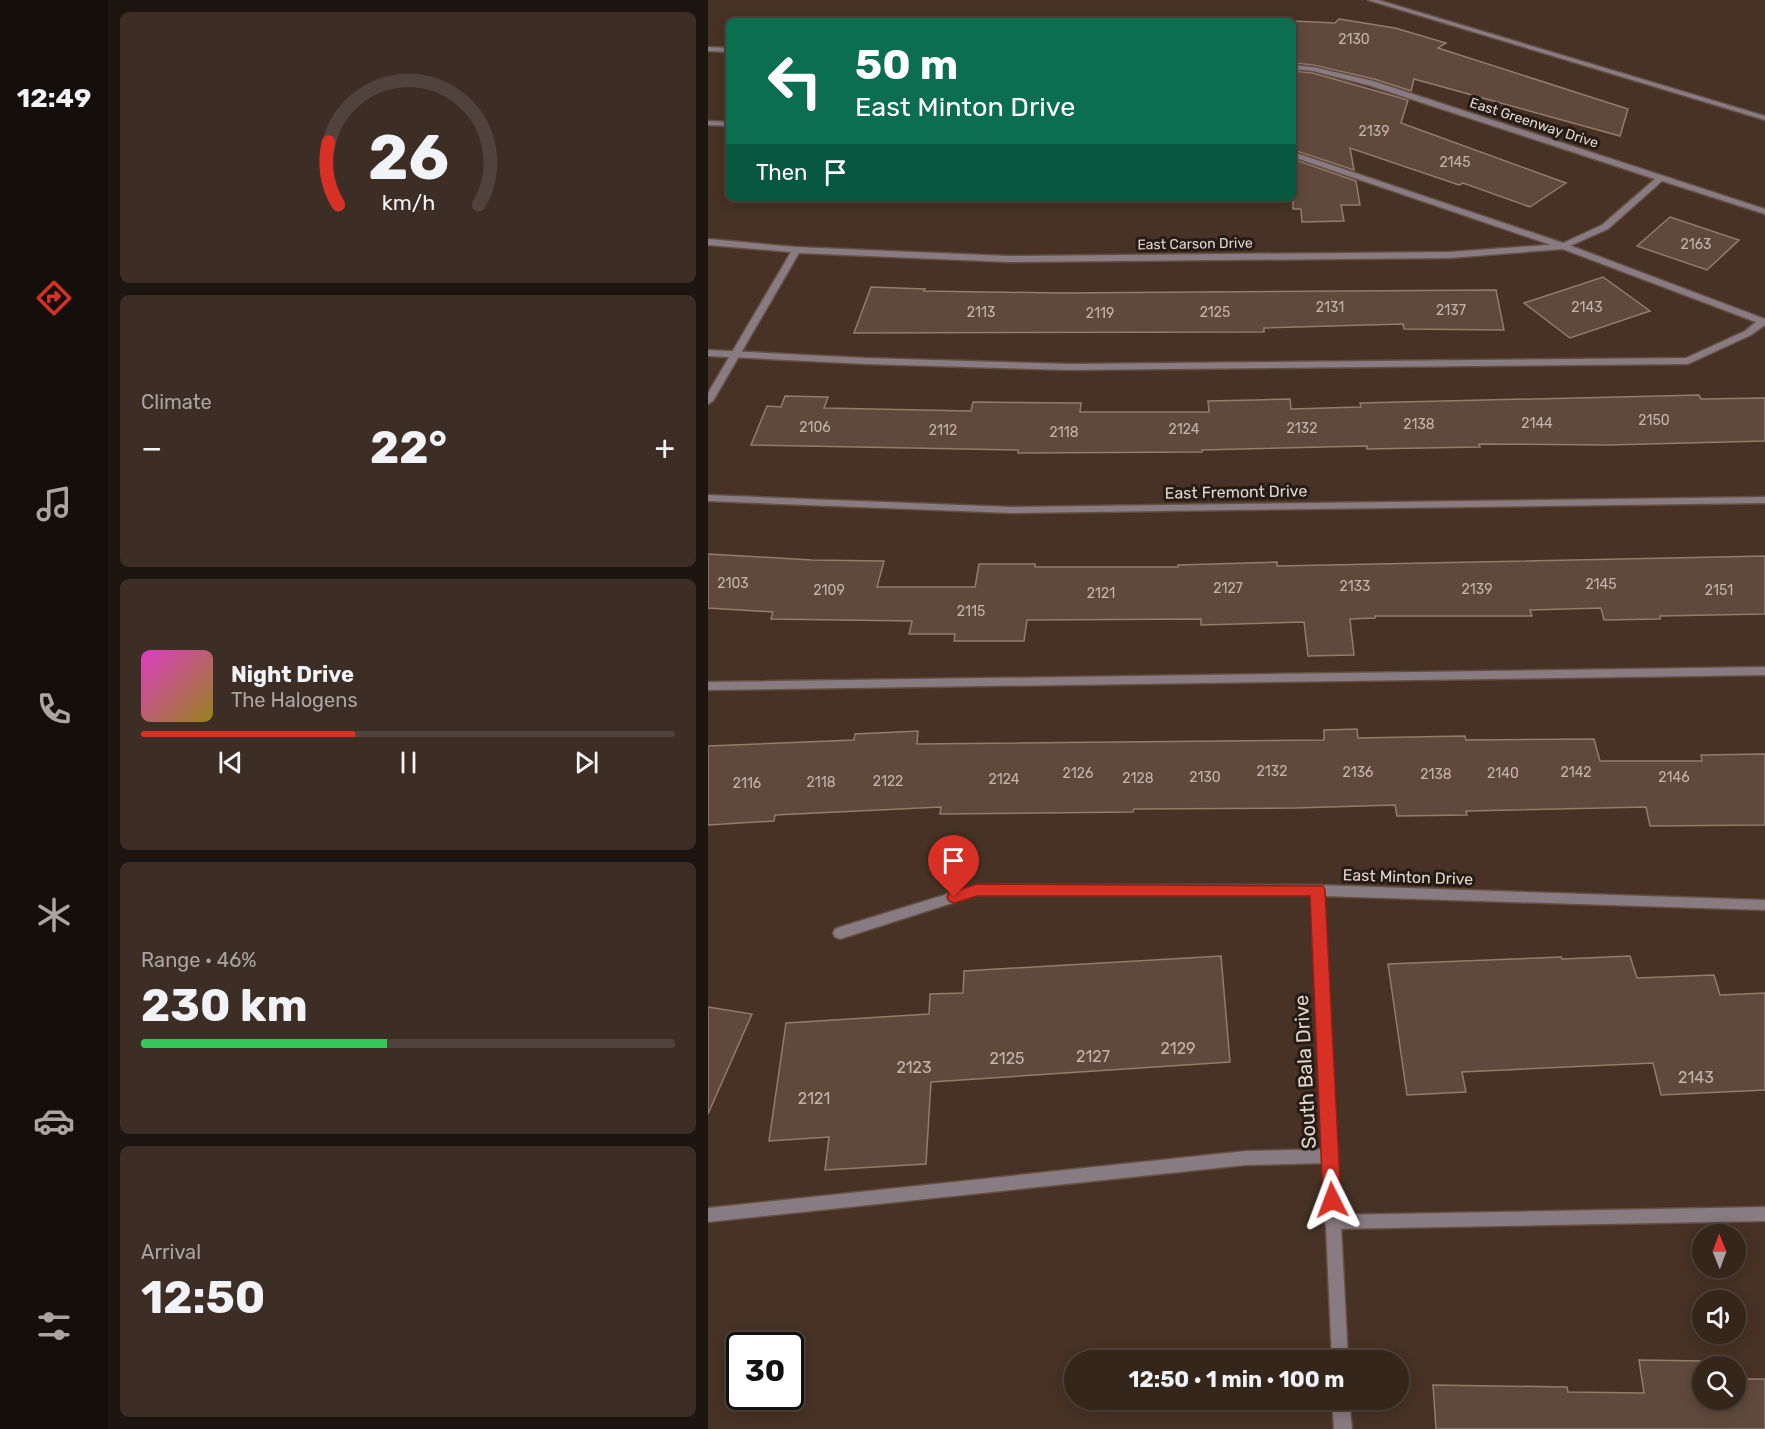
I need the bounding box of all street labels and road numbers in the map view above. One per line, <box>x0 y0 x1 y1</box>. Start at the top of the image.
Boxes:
street label: East Greenway Drive <box>1468 94 1601 152</box>
street label: East Carson Drive <box>1137 234 1253 254</box>
street label: East Fremont Drive <box>1165 481 1307 503</box>
street label: East Minton Drive <box>1342 865 1474 889</box>
street label: South Bala Drive <box>1289 994 1321 1150</box>

